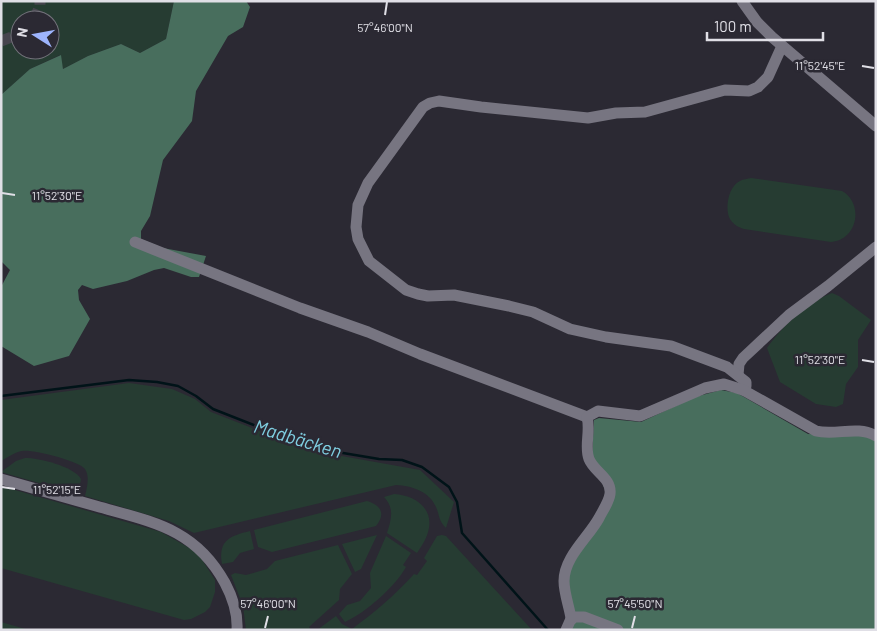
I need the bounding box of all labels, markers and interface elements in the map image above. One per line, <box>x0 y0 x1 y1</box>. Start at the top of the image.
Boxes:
north arrow <box>10 10 60 60</box>
scale bar <box>707 10 823 42</box>
text: 100 m <box>714 17 752 35</box>
text: 57°46'00"N <box>357 20 413 34</box>
text: N <box>13 26 31 39</box>
text: 11°52'45"E <box>795 58 845 72</box>
text: 11°52'30"E <box>32 188 82 202</box>
text: 11°52'30"E <box>795 352 845 366</box>
water label: Madbäcken <box>251 414 345 462</box>
text: 11°52'15"E <box>33 482 81 496</box>
text: 57°46'00"N <box>240 596 296 610</box>
text: 57°45'50"N <box>608 596 663 610</box>

